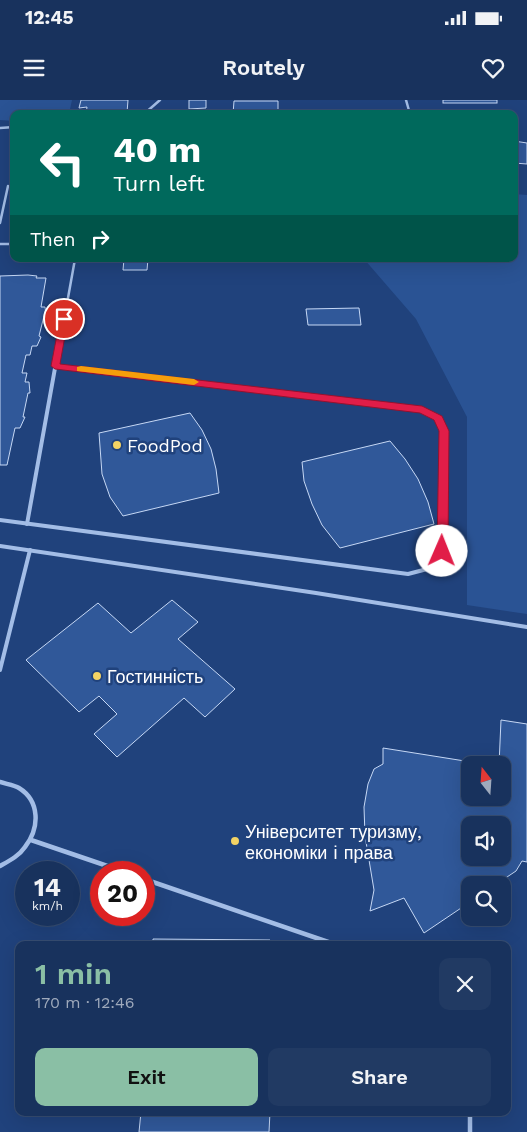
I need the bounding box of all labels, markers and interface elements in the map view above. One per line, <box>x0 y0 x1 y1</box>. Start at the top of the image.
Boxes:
text: 12:45 <box>25 6 74 29</box>
icon: menu <box>20 54 48 82</box>
icon: heart <box>479 54 507 82</box>
text: Routely <box>222 55 305 80</box>
text: 40 m <box>113 129 201 171</box>
icon: left <box>30 130 95 195</box>
text: Turn left <box>113 171 205 196</box>
icon: right <box>86 225 114 253</box>
text: Then <box>30 228 76 251</box>
pin <box>43 298 85 340</box>
icon: arrive <box>50 305 78 333</box>
place label: FoodPod <box>127 435 203 456</box>
marker: FoodPod <box>111 439 123 451</box>
position arrow <box>415 524 467 576</box>
place label: Гостинність <box>107 666 203 687</box>
marker: Гостинність <box>91 670 103 682</box>
north arrow <box>461 756 511 806</box>
map controls <box>461 756 511 926</box>
button: sound <box>461 816 511 866</box>
place label: Університет туризму, економіки і права <box>245 821 422 863</box>
marker: Університет туризму, економіки і права <box>229 835 241 847</box>
speed limit sign: 20 <box>90 861 155 926</box>
text: 14 <box>34 873 61 902</box>
button: search <box>461 876 511 926</box>
text: km/h <box>32 899 63 913</box>
text: 1 min <box>35 956 112 991</box>
button: close <box>439 958 491 1010</box>
text: 170 m · 12:46 <box>35 993 135 1012</box>
button: Exit <box>35 1048 258 1106</box>
button: Share <box>268 1048 491 1106</box>

